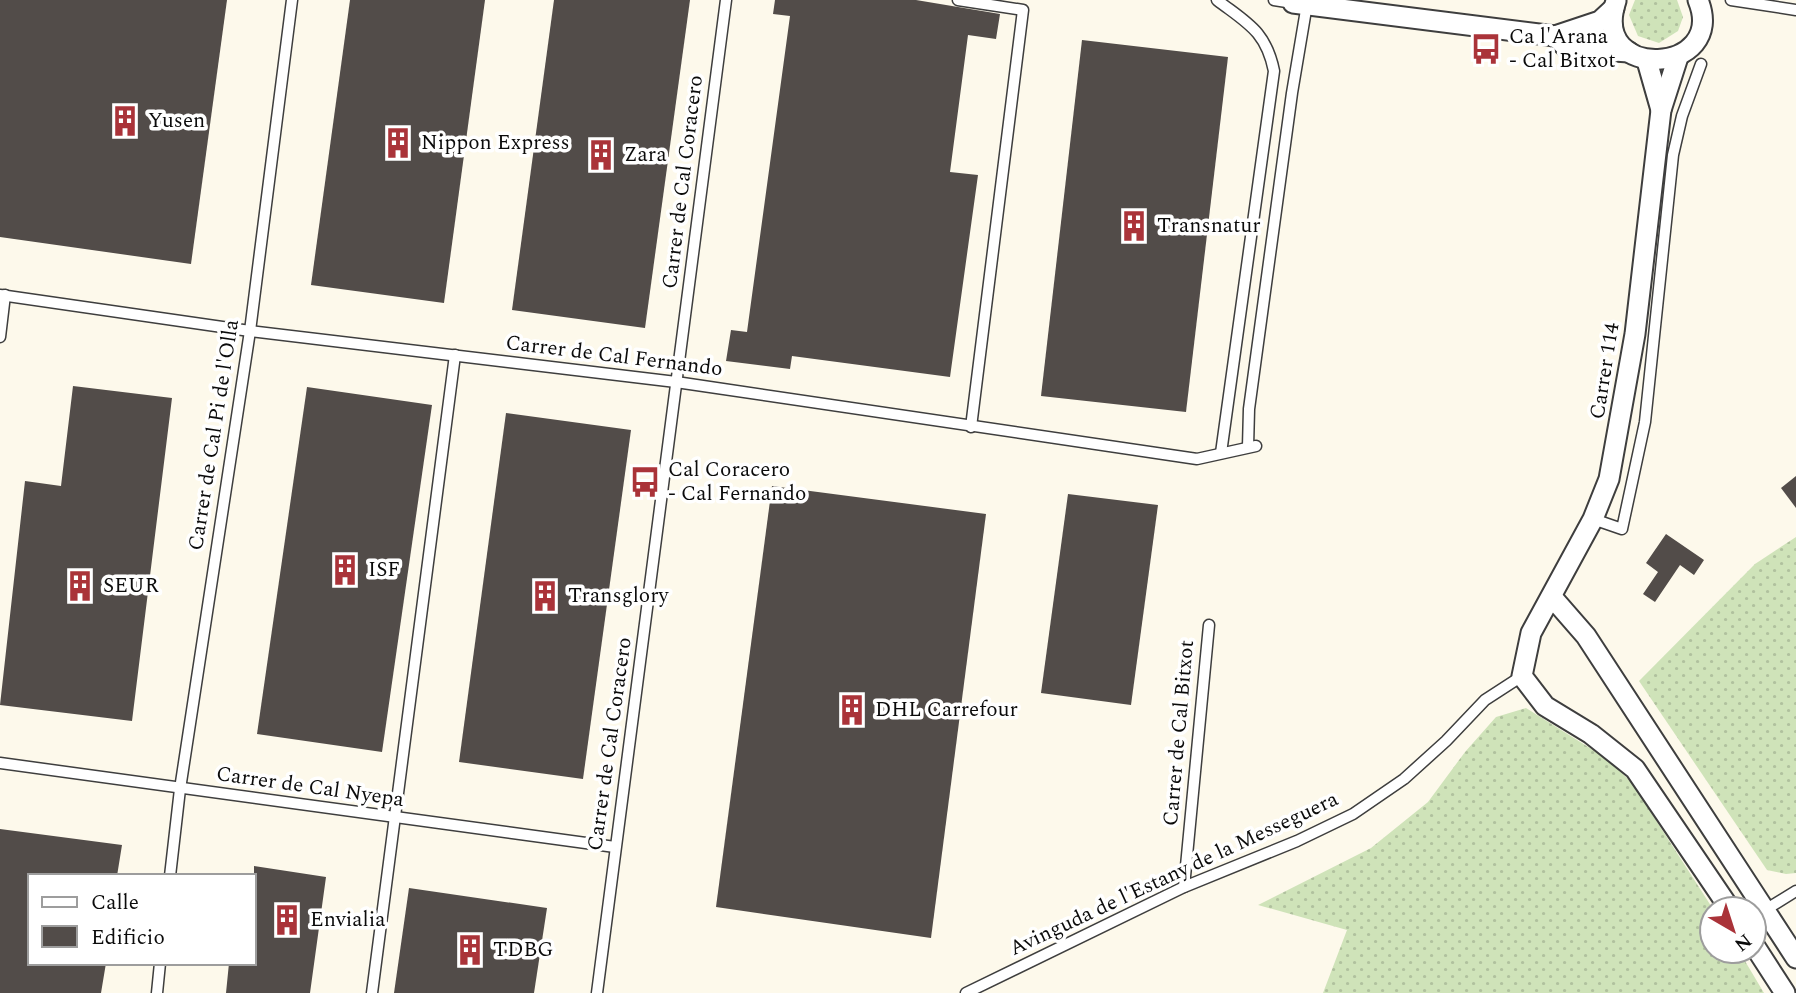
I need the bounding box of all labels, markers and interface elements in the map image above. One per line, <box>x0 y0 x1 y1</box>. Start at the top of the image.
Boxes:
place label: Ca l'Arana - Cal Bitxot <box>1509 21 1616 77</box>
bus stop icon: Ca l'Arana - Cal Bitxot <box>1469 32 1503 66</box>
street label: Carrer de Cal Coracero <box>654 73 712 291</box>
building icon: Yusen <box>108 104 142 138</box>
place label: Yusen <box>148 105 205 137</box>
building icon: Nippon Express <box>381 126 415 160</box>
place label: Nippon Express <box>421 127 570 159</box>
building icon: Zara <box>584 138 618 172</box>
place label: Zara <box>624 139 667 171</box>
building icon: Transnatur <box>1117 209 1151 243</box>
place label: Transnatur <box>1157 210 1261 242</box>
street label: Carrer de Cal Pi de l'Olla <box>180 317 248 553</box>
street label: Carrer 114 <box>1582 320 1629 422</box>
street label: Carrer de Cal Fernando <box>504 327 724 385</box>
place label: Cal Coracero - Cal Fernando <box>668 454 806 510</box>
bus stop icon: Cal Coracero - Cal Fernando <box>628 465 662 499</box>
building icon: ISF <box>328 553 362 587</box>
place label: ISF <box>368 554 400 586</box>
building icon: SEUR <box>63 569 97 603</box>
place label: SEUR <box>103 570 159 602</box>
building icon: Transglory <box>528 579 562 613</box>
place label: Transglory <box>568 580 670 612</box>
street label: Carrer de Cal Coracero <box>579 635 641 853</box>
street label: Carrer de Cal Bitxot <box>1155 639 1203 827</box>
building icon: DHL Carrefour <box>835 693 869 727</box>
place label: DHL Carrefour <box>875 694 1018 726</box>
street label: Carrer de Cal Nyepa <box>214 758 407 816</box>
street label: Avinguda de l'Estany de la Messeguera <box>1004 783 1344 965</box>
legend <box>28 874 256 965</box>
text: Calle <box>91 887 139 919</box>
north arrow <box>1698 895 1768 965</box>
building icon: Envialia <box>270 903 304 937</box>
place label: Envialia <box>310 904 386 936</box>
text: Edificio <box>91 922 165 954</box>
text: N <box>1728 926 1758 958</box>
building icon: TDBG <box>453 933 487 967</box>
place label: TDBG <box>493 934 553 966</box>

